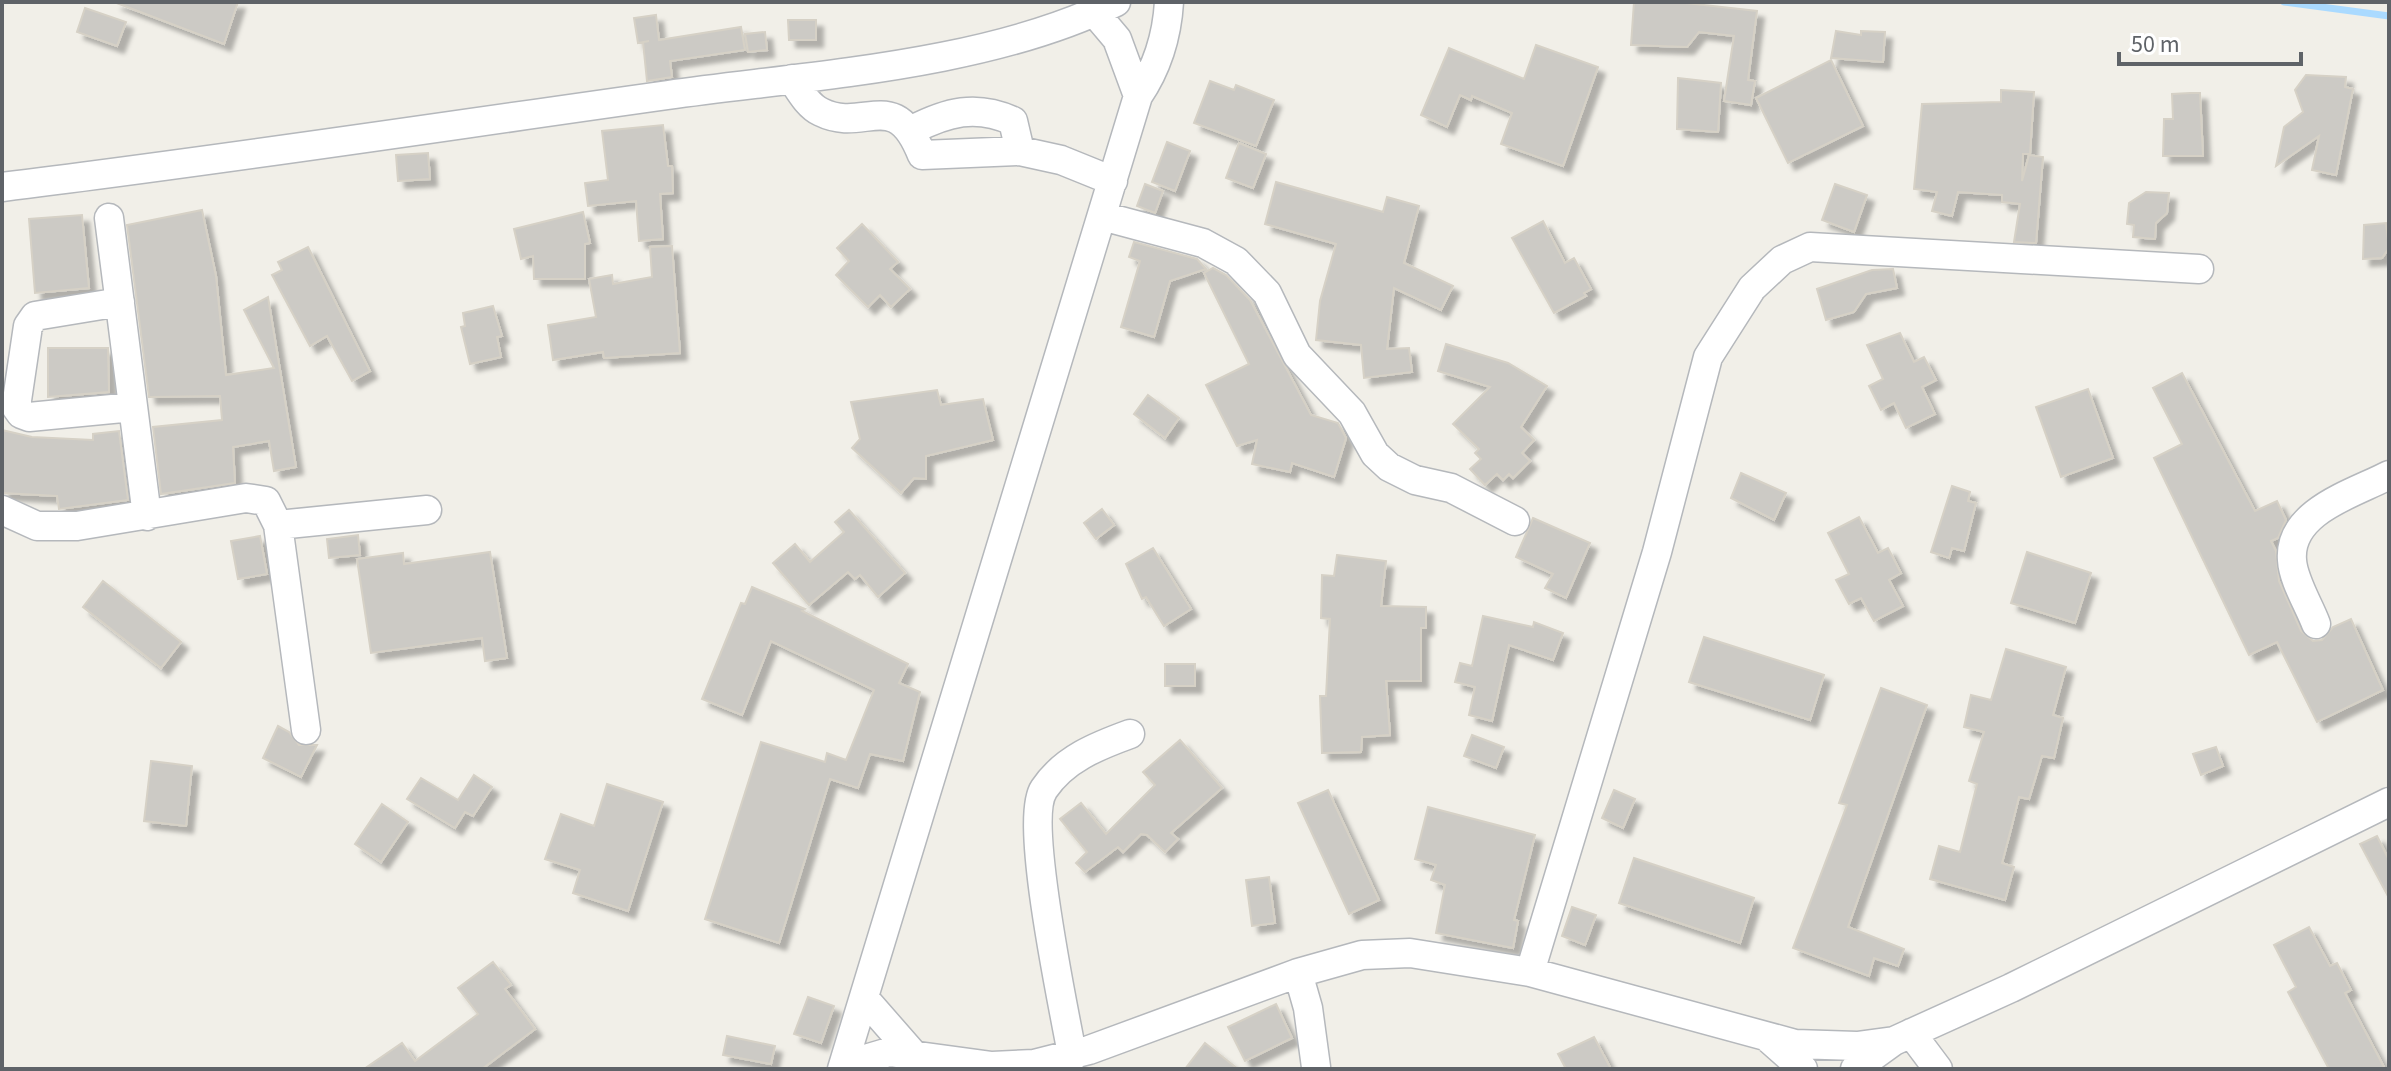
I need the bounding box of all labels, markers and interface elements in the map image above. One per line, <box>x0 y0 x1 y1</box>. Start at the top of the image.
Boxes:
scale bar <box>2119 16 2301 66</box>
text: 50 m <box>2131 27 2180 62</box>

